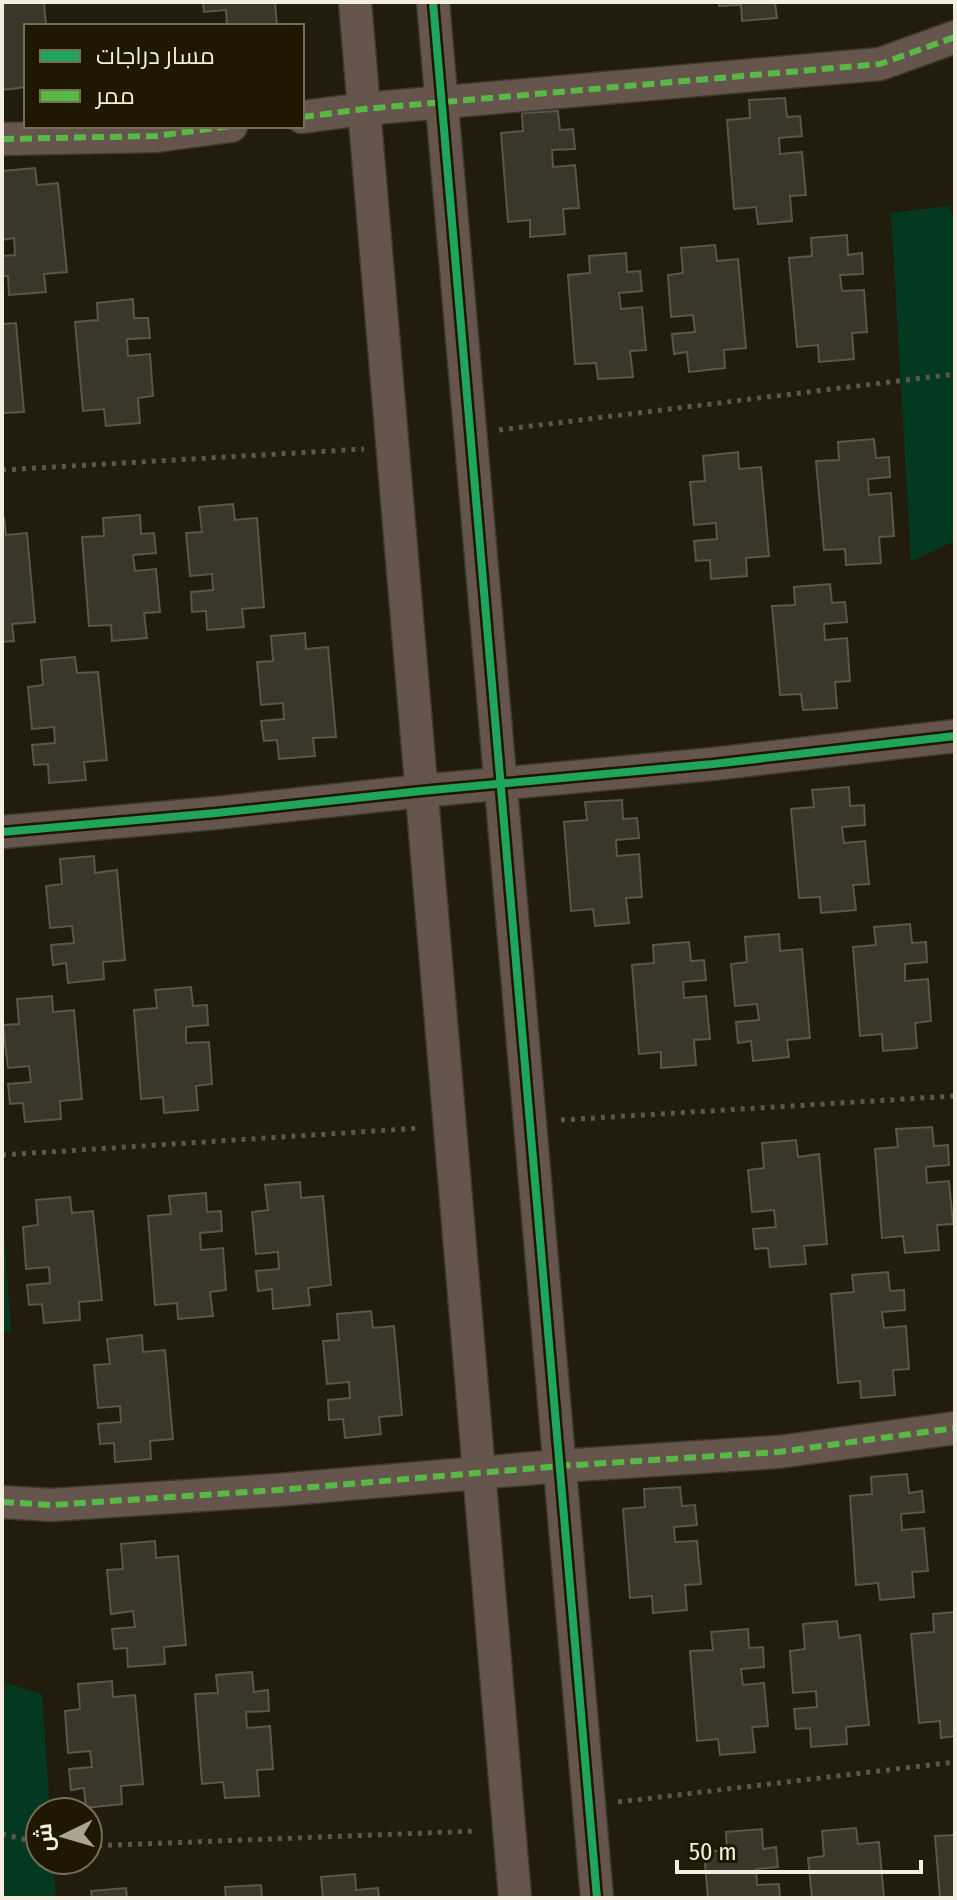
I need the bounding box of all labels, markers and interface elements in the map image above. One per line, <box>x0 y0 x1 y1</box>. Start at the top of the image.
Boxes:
legend <box>24 24 304 128</box>
text: مسار دراجات <box>96 42 215 70</box>
text: ممر <box>94 82 135 110</box>
north arrow <box>24 1796 104 1876</box>
text: ش <box>30 1822 59 1853</box>
scale bar <box>677 1824 921 1874</box>
text: 50 m <box>689 1838 737 1866</box>

